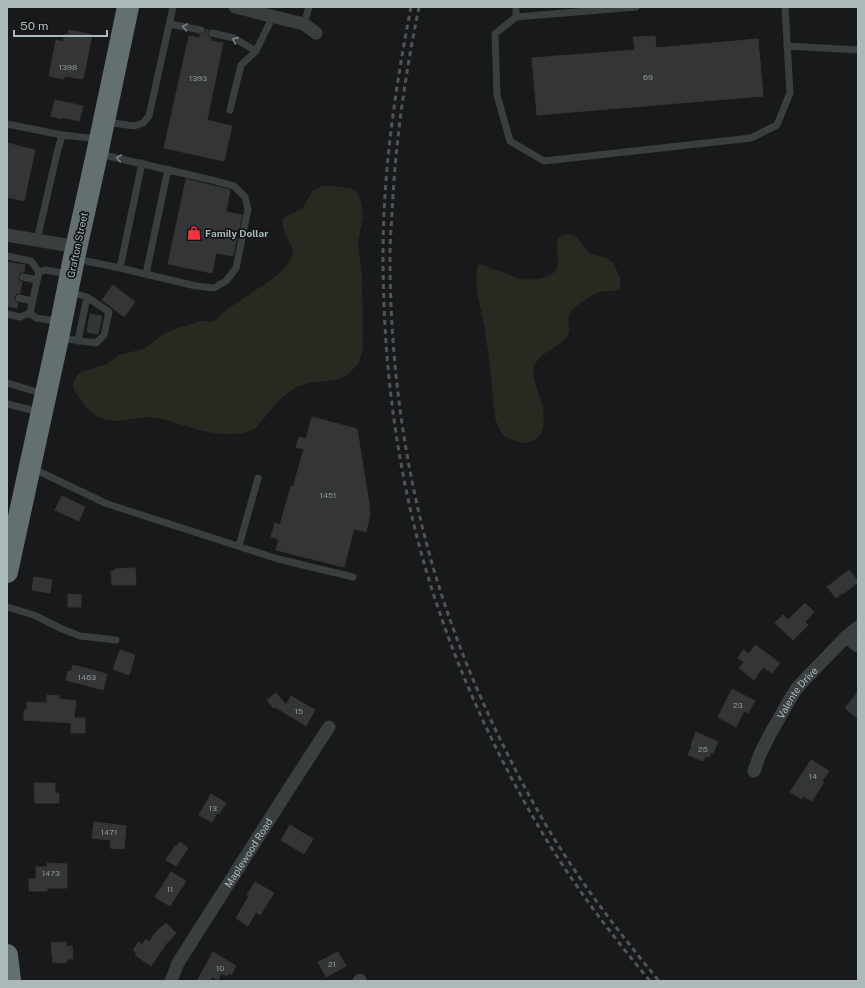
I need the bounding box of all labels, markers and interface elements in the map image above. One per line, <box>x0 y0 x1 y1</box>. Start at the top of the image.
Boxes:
scale bar <box>14 12 107 38</box>
text: 50 m <box>20 19 48 33</box>
one-way arrow <box>182 23 189 32</box>
one-way arrow <box>232 37 239 45</box>
house number: 1398 <box>59 62 77 72</box>
house number: 69 <box>643 72 653 82</box>
house number: 1393 <box>189 73 207 83</box>
one-way arrow <box>116 155 123 163</box>
street label: Grafton Street <box>64 211 90 279</box>
shop icon: Family Dollar <box>186 225 202 241</box>
place label: Family Dollar <box>205 227 268 239</box>
house number: 1451 <box>320 490 336 500</box>
street label: Valente Drive <box>774 664 820 721</box>
house number: 1463 <box>78 672 96 682</box>
house number: 23 <box>733 700 743 710</box>
house number: 15 <box>295 706 303 716</box>
house number: 25 <box>698 744 708 754</box>
house number: 14 <box>809 771 817 781</box>
house number: 13 <box>209 803 217 813</box>
street label: Maplewood Road <box>222 816 275 890</box>
house number: 1471 <box>101 827 117 837</box>
house number: 1473 <box>42 868 60 878</box>
house number: 11 <box>167 884 173 894</box>
house number: 21 <box>328 959 336 969</box>
house number: 10 <box>216 963 224 973</box>

